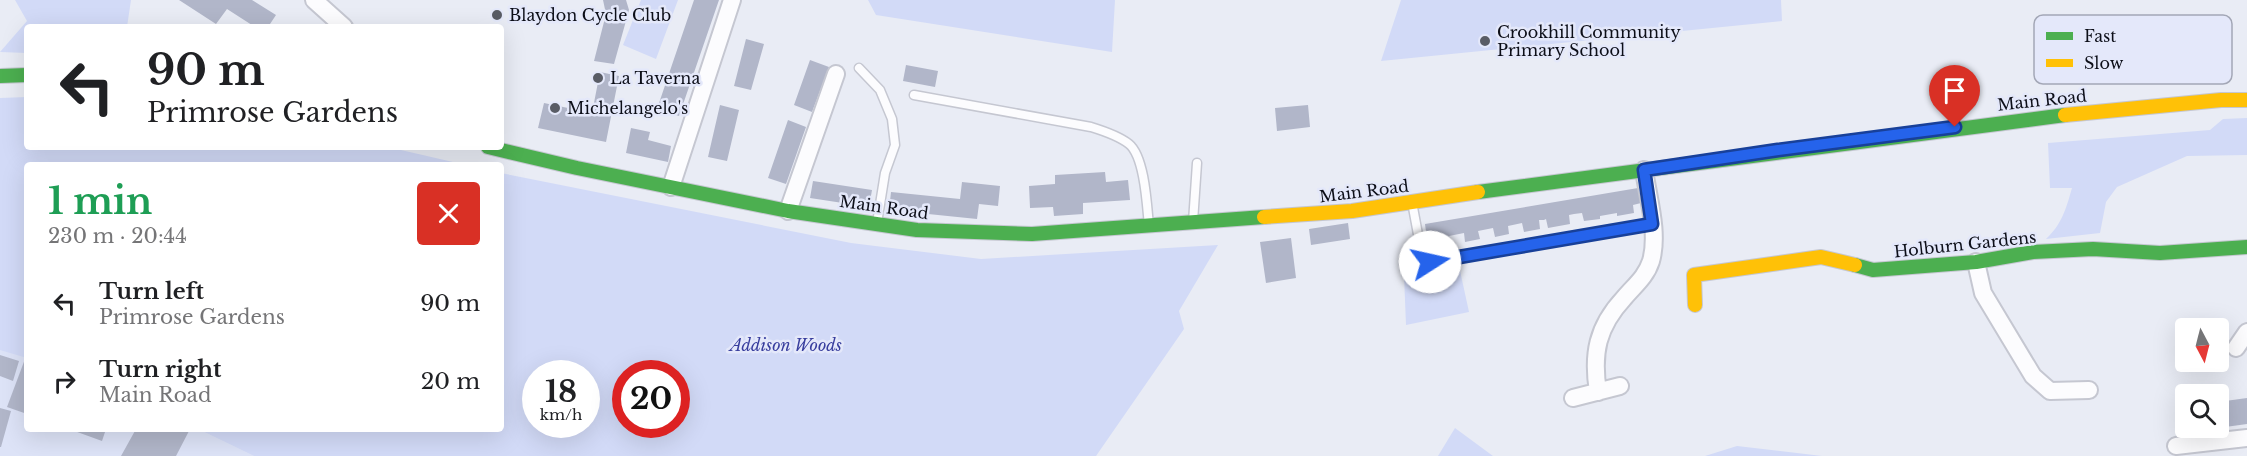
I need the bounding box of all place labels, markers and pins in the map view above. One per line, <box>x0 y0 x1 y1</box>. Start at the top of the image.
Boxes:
place label: Blaydon Cycle Club <box>509 5 671 25</box>
marker: Blaydon Cycle Club <box>490 8 504 22</box>
place label: Crookhill Community Primary School <box>1497 22 1681 60</box>
marker: Crookhill Community Primary School <box>1478 34 1492 48</box>
pin <box>1929 65 1980 127</box>
place label: La Taverna <box>610 68 700 88</box>
marker: La Taverna <box>591 71 605 85</box>
place label: Michelangelo's <box>567 98 688 118</box>
marker: Michelangelo's <box>548 101 562 115</box>

